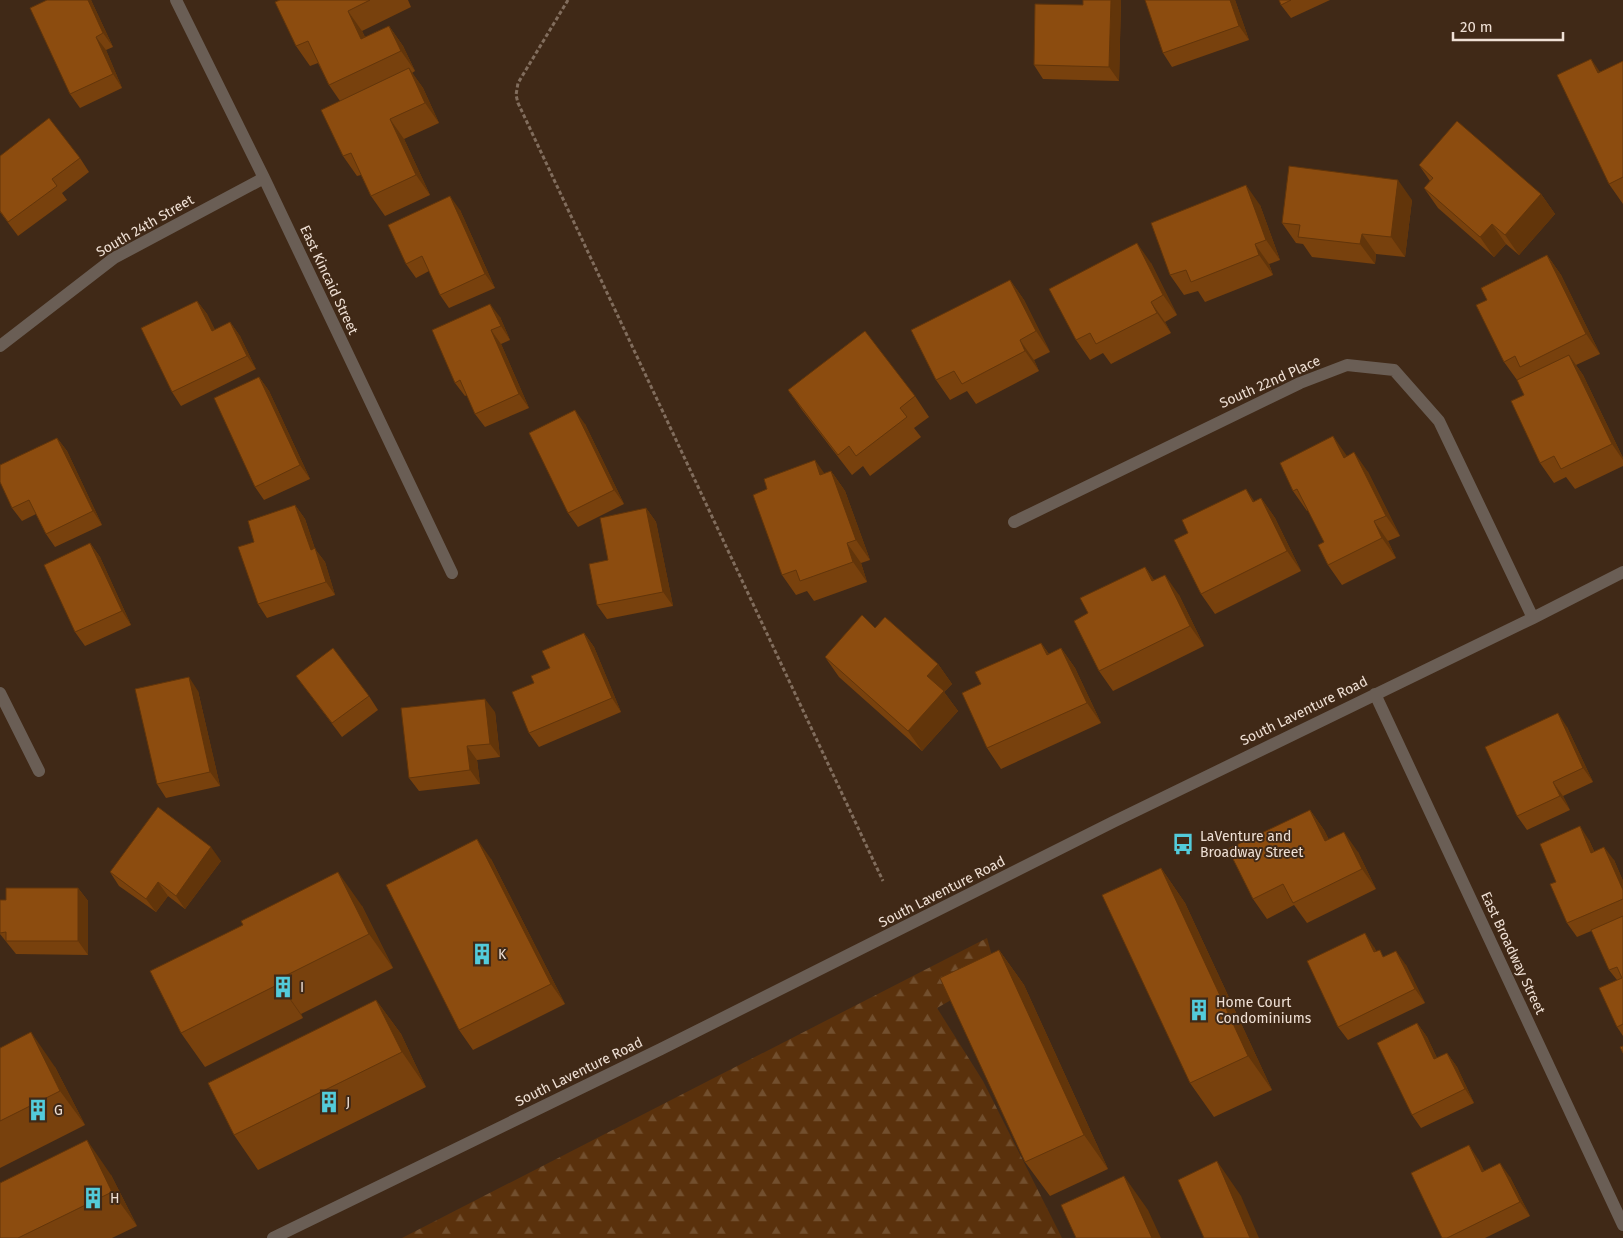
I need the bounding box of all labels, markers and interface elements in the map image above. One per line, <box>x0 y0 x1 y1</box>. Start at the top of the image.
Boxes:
scale bar <box>1453 10 1563 42</box>
text: 20 m <box>1460 18 1493 36</box>
street label: South 24th Street <box>93 191 198 261</box>
street label: East Kincaid Street <box>296 223 362 338</box>
street label: South 22nd Place <box>1217 352 1323 412</box>
street label: South Laventure Road <box>1238 673 1370 749</box>
place label: LaVenture and Broadway Street <box>1200 828 1304 861</box>
bus stop icon: LaVenture and Broadway Street <box>1170 831 1196 857</box>
street label: South Laventure Road <box>876 853 1008 931</box>
street label: East Broadway Street <box>1477 889 1549 1018</box>
building icon: K <box>469 941 495 967</box>
place label: K <box>498 946 507 963</box>
building icon: I <box>270 974 296 1000</box>
place label: I <box>300 979 304 996</box>
place label: Home Court Condominiums <box>1216 994 1312 1027</box>
building icon: Home Court Condominiums <box>1186 997 1212 1023</box>
street label: South Laventure Road <box>513 1034 645 1110</box>
building icon: J <box>316 1089 342 1115</box>
place label: J <box>346 1094 350 1111</box>
building icon: G <box>25 1097 51 1123</box>
place label: G <box>54 1102 63 1119</box>
building icon: H <box>80 1185 106 1211</box>
place label: H <box>110 1190 120 1207</box>

